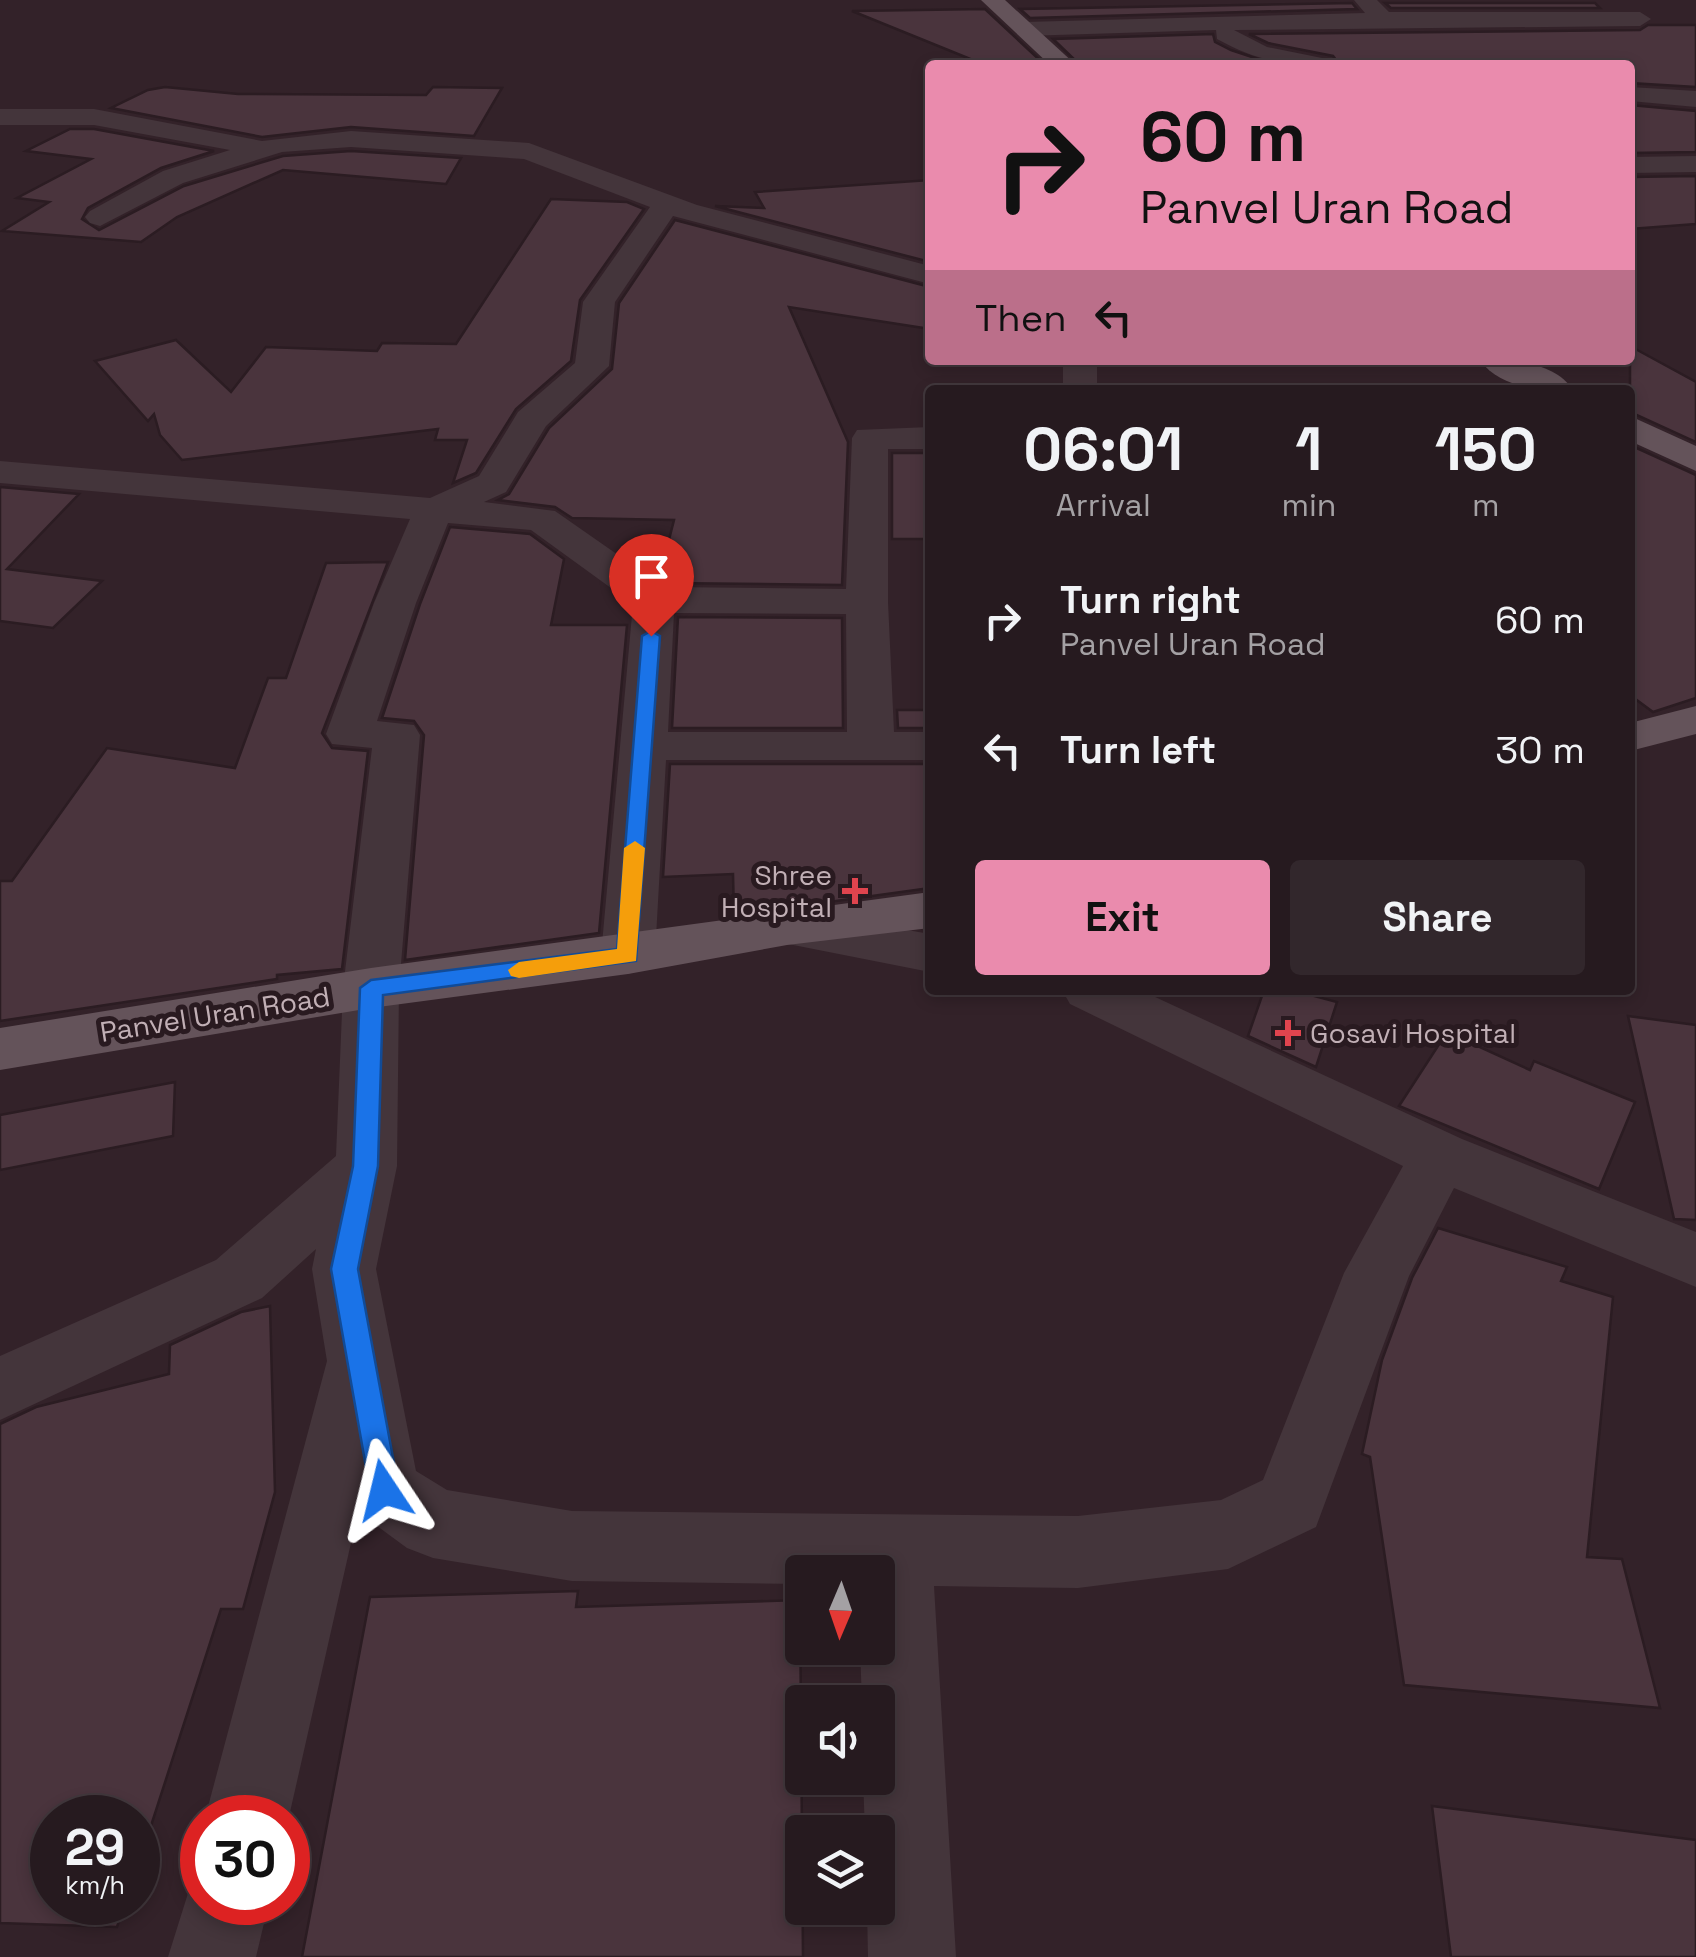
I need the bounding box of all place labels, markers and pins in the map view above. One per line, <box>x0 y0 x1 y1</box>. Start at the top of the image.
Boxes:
pin <box>609 534 694 637</box>
place label: Shree Hospital <box>721 857 832 925</box>
marker: Shree Hospital <box>842 878 868 904</box>
place label: Gosavi Hospital <box>1310 1015 1516 1051</box>
marker: Gosavi Hospital <box>1275 1020 1301 1046</box>

